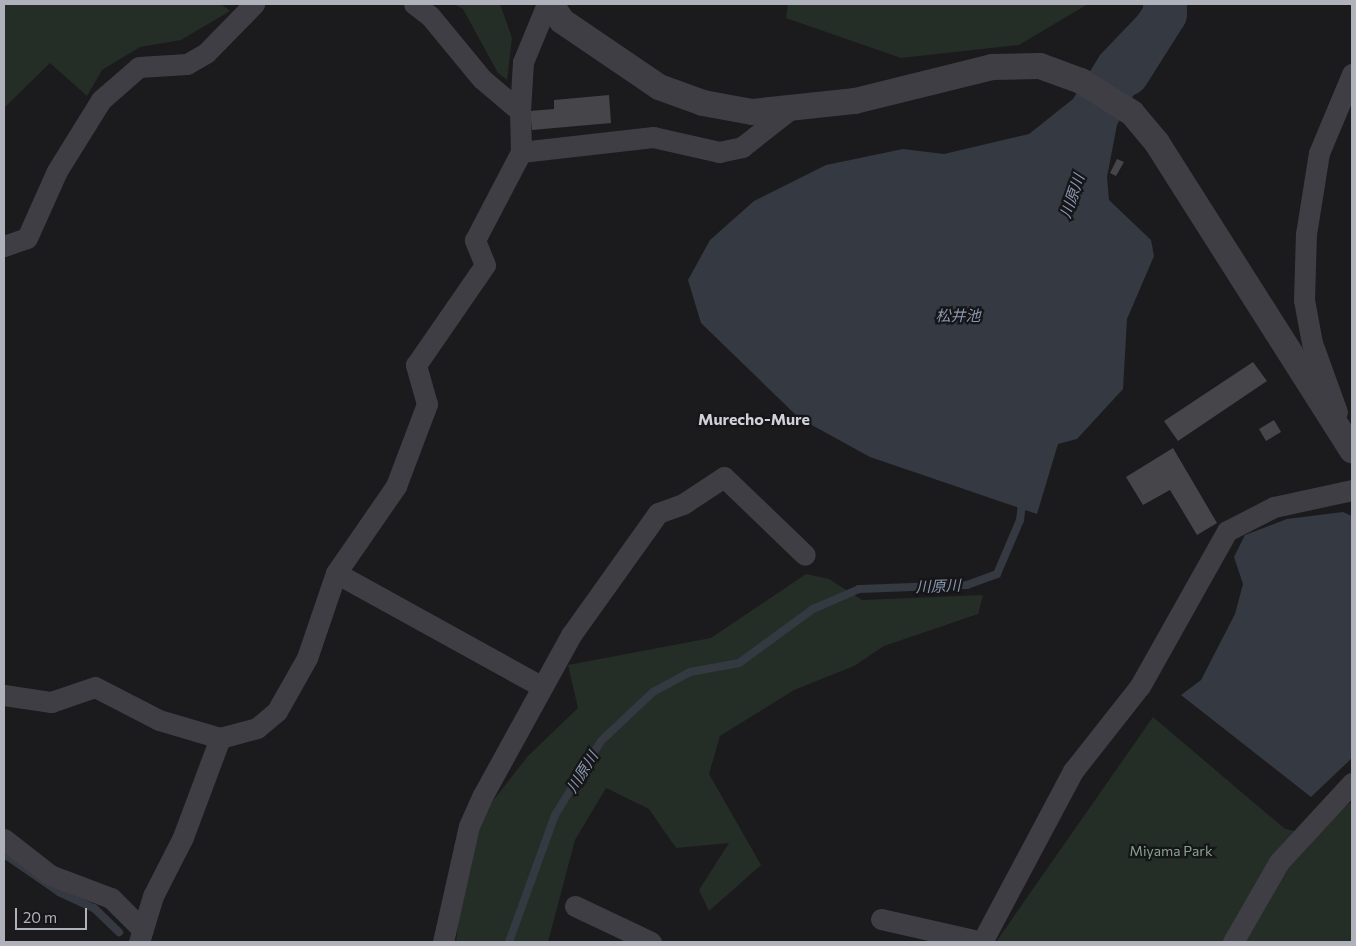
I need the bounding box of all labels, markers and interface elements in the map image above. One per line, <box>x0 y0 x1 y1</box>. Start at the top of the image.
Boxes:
water label: 川原川 <box>1056 172 1088 220</box>
water label: 松井池 <box>936 307 980 325</box>
district label: Murecho-Mure <box>698 409 810 429</box>
water label: 川原川 <box>915 576 961 596</box>
water label: 川原川 <box>562 748 602 796</box>
park label: Miyama Park <box>1130 843 1212 859</box>
scale bar <box>18 898 90 930</box>
text: 20 m <box>23 908 57 926</box>

